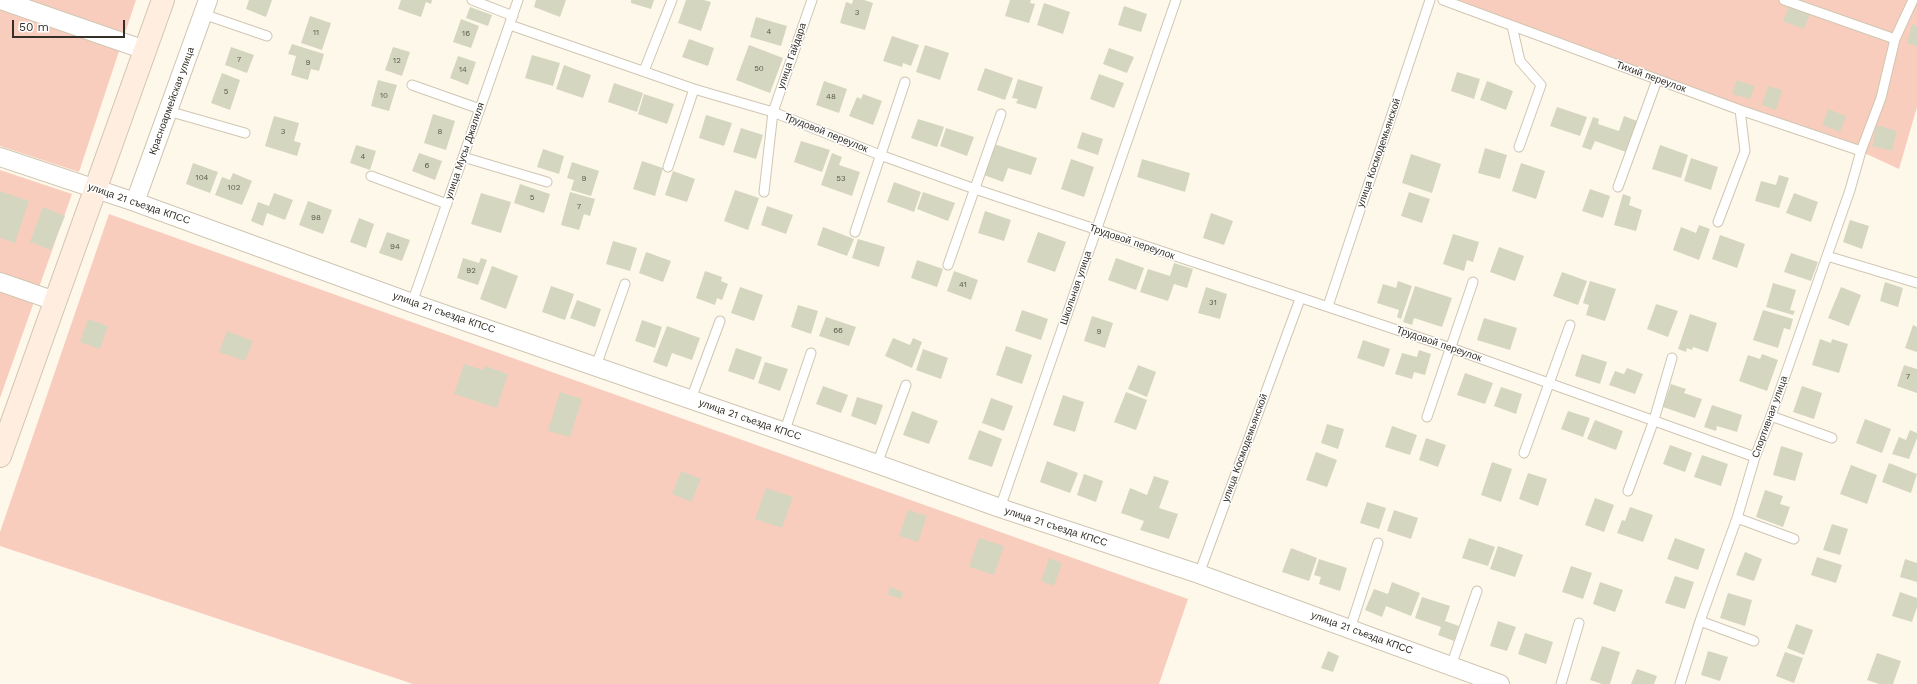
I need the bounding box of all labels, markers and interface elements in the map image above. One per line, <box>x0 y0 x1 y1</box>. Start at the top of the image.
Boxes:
house number: 3 <box>855 8 859 18</box>
scale bar <box>14 12 127 38</box>
text: 50 m <box>19 20 49 34</box>
street label: улица Гайдара <box>775 21 809 91</box>
house number: 4 <box>767 27 771 37</box>
house number: 11 <box>313 28 319 38</box>
house number: 16 <box>462 29 470 39</box>
street label: Красноармейская улица <box>147 46 197 156</box>
house number: 7 <box>237 55 241 65</box>
house number: 12 <box>393 56 401 66</box>
house number: 9 <box>306 58 310 68</box>
street label: Тихий переулок <box>1614 59 1688 95</box>
house number: 50 <box>754 64 764 74</box>
house number: 14 <box>459 65 467 75</box>
house number: 5 <box>224 87 228 97</box>
house number: 10 <box>380 91 388 101</box>
house number: 48 <box>826 92 836 102</box>
street label: улица Космодемьянской <box>1355 97 1403 209</box>
street label: улица Мусы Джалиля <box>443 101 487 201</box>
street label: Трудовой переулок <box>782 111 870 155</box>
house number: 3 <box>281 127 285 137</box>
house number: 8 <box>438 127 442 137</box>
house number: 4 <box>361 152 365 162</box>
house number: 6 <box>425 161 429 171</box>
house number: 104 <box>196 173 208 183</box>
house number: 9 <box>582 174 586 184</box>
house number: 53 <box>836 174 846 184</box>
street label: улица 21 съезда КПСС <box>86 181 192 227</box>
house number: 102 <box>228 183 240 193</box>
house number: 5 <box>530 193 534 203</box>
house number: 7 <box>577 202 581 212</box>
house number: 98 <box>311 213 321 223</box>
street label: Трудовой переулок <box>1088 222 1176 262</box>
house number: 94 <box>390 242 400 252</box>
street label: Школьная улица <box>1058 249 1094 327</box>
house number: 92 <box>466 266 476 276</box>
house number: 41 <box>959 280 967 290</box>
street label: улица 21 съезда КПСС <box>391 290 497 336</box>
house number: 31 <box>1209 298 1217 308</box>
street label: Трудовой переулок <box>1395 324 1483 364</box>
house number: 66 <box>833 326 843 336</box>
house number: 9 <box>1097 327 1101 337</box>
house number: 7 <box>1906 372 1910 382</box>
street label: Спортивная улица <box>1750 374 1790 460</box>
street label: улица Космодемьянской <box>1220 392 1270 504</box>
street label: улица 21 съезда КПСС <box>697 397 803 443</box>
street label: улица 21 съезда КПСС <box>1003 505 1109 549</box>
street label: улица 21 съезда КПСС <box>1310 609 1414 657</box>

